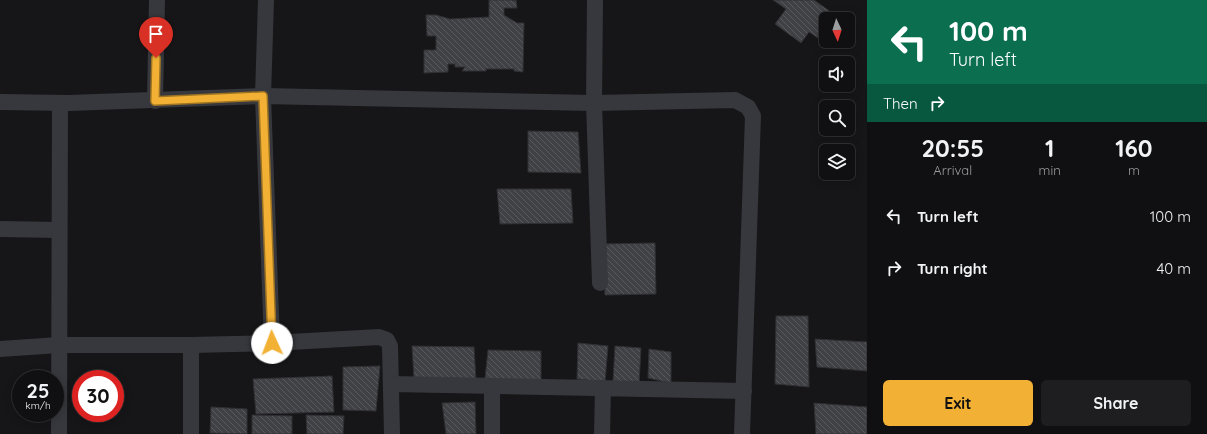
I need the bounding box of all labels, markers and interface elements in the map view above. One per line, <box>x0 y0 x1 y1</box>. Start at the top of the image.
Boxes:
north arrow <box>819 12 855 48</box>
map controls <box>819 12 855 180</box>
text: 100 m <box>949 13 1028 48</box>
icon: left <box>883 16 935 68</box>
pin <box>139 17 173 58</box>
icon: arrive <box>145 23 167 45</box>
text: Turn left <box>949 48 1017 71</box>
button: sound <box>819 56 855 92</box>
icon: right <box>926 92 948 114</box>
text: Then <box>883 94 918 113</box>
button: search <box>819 100 855 136</box>
text: 20:55 <box>921 133 984 163</box>
text: 1 <box>1045 133 1054 163</box>
text: 160 <box>1115 133 1153 163</box>
button: layers <box>819 144 855 180</box>
text: Arrival <box>933 162 972 178</box>
text: min <box>1039 162 1061 178</box>
text: m <box>1128 162 1140 178</box>
icon: left <box>883 205 905 227</box>
text: Turn left <box>917 207 979 226</box>
text: 100 m <box>1150 207 1191 226</box>
icon: right <box>883 257 905 279</box>
text: Turn right <box>917 259 988 278</box>
text: 40 m <box>1156 259 1191 278</box>
position arrow <box>251 322 293 364</box>
speed limit sign: 30 <box>72 370 124 422</box>
text: 25 <box>27 378 49 403</box>
button: Exit <box>883 380 1033 426</box>
button: Share <box>1041 380 1191 426</box>
text: km/h <box>25 399 51 412</box>

